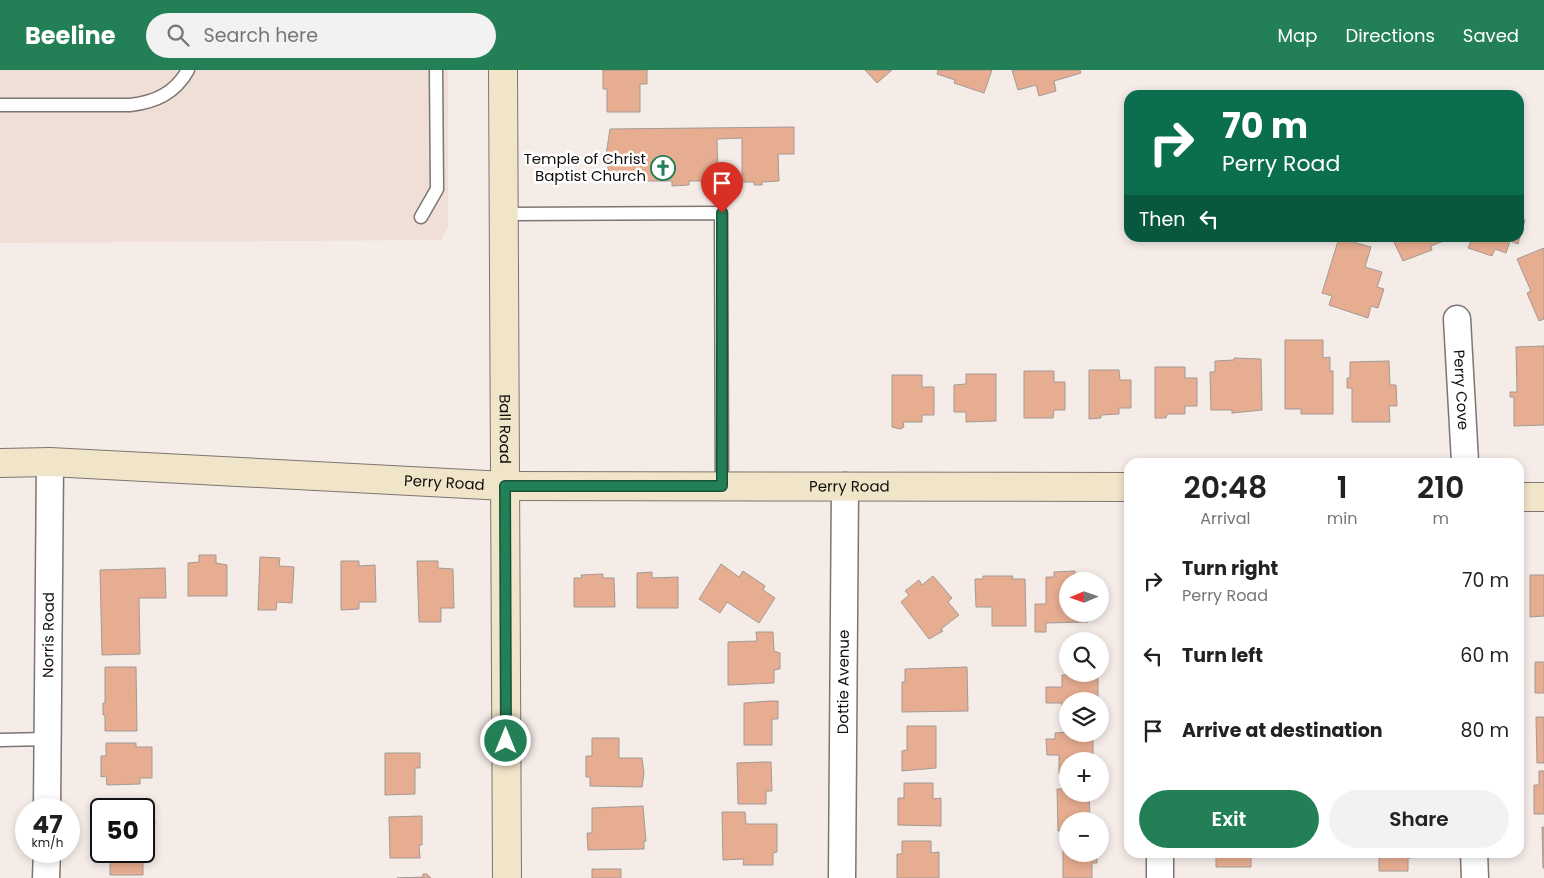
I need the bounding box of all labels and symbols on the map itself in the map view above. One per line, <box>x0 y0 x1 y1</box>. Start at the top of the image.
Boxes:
place label: Temple of Christ Baptist Church <box>524 148 646 186</box>
church icon: Temple of Christ Baptist Church <box>650 155 676 181</box>
pin <box>701 162 743 213</box>
street label: Perry Cove <box>1449 349 1474 431</box>
street label: Ball Road <box>495 394 516 464</box>
street label: Perry Road <box>404 470 485 495</box>
street label: Perry Road <box>809 475 890 497</box>
north arrow <box>1059 572 1109 622</box>
street label: Norris Road <box>37 592 59 678</box>
street label: Dottie Avenue <box>832 630 854 734</box>
position arrow <box>479 714 531 766</box>
speed limit sign: 50 <box>90 798 155 863</box>

